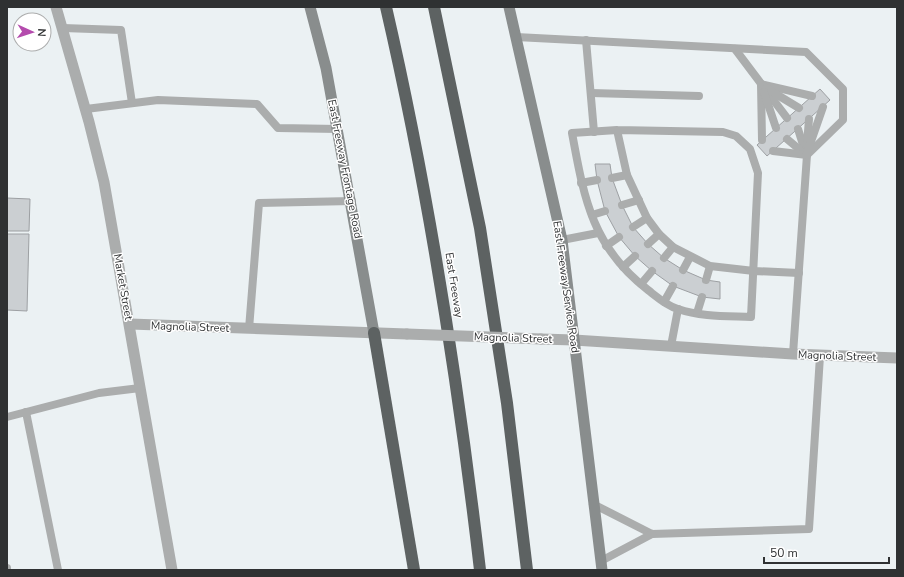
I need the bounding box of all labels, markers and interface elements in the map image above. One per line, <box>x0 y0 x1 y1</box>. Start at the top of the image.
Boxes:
north arrow <box>12 12 52 52</box>
text: N <box>34 28 49 37</box>
street label: East Freeway Frontage Road <box>324 98 366 240</box>
street label: East Freeway Service Road <box>549 220 583 354</box>
street label: East Freeway <box>441 251 467 319</box>
street label: Market Street <box>110 253 136 321</box>
street label: Magnolia Street <box>150 318 230 336</box>
street label: Magnolia Street <box>473 329 553 347</box>
street label: Magnolia Street <box>797 347 877 365</box>
scale bar <box>764 539 889 565</box>
text: 50 m <box>770 545 798 561</box>

